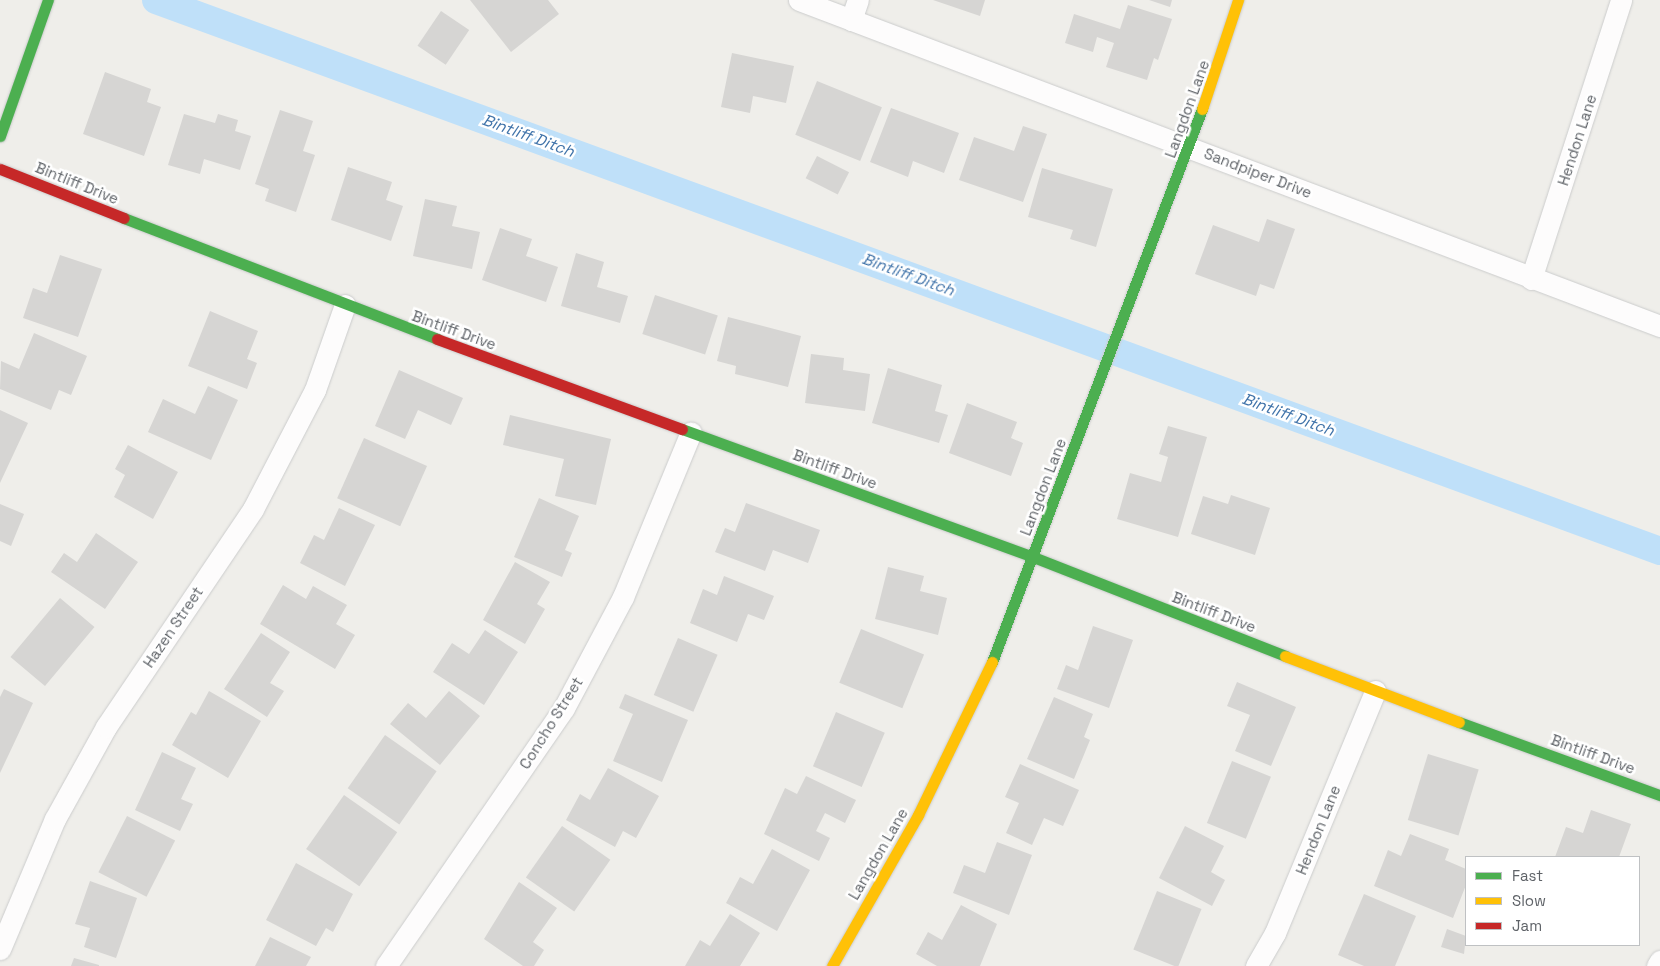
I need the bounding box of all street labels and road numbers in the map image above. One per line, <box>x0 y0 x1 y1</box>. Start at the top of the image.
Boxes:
street label: Langdon Lane <box>1161 58 1213 160</box>
street label: Hendon Lane <box>1554 92 1600 188</box>
street label: Sandpiper Drive <box>1202 144 1314 202</box>
street label: Bintliff Drive <box>33 158 121 208</box>
street label: Bintliff Drive <box>410 306 498 354</box>
street label: Langdon Lane <box>1016 436 1070 538</box>
street label: Bintliff Drive <box>791 445 879 493</box>
street label: Hazen Street <box>139 583 207 671</box>
street label: Bintliff Drive <box>1170 588 1258 636</box>
street label: Concho Street <box>515 674 587 772</box>
street label: Bintliff Drive <box>1549 730 1637 778</box>
street label: Hendon Lane <box>1292 783 1344 877</box>
street label: Langdon Lane <box>845 805 911 903</box>

